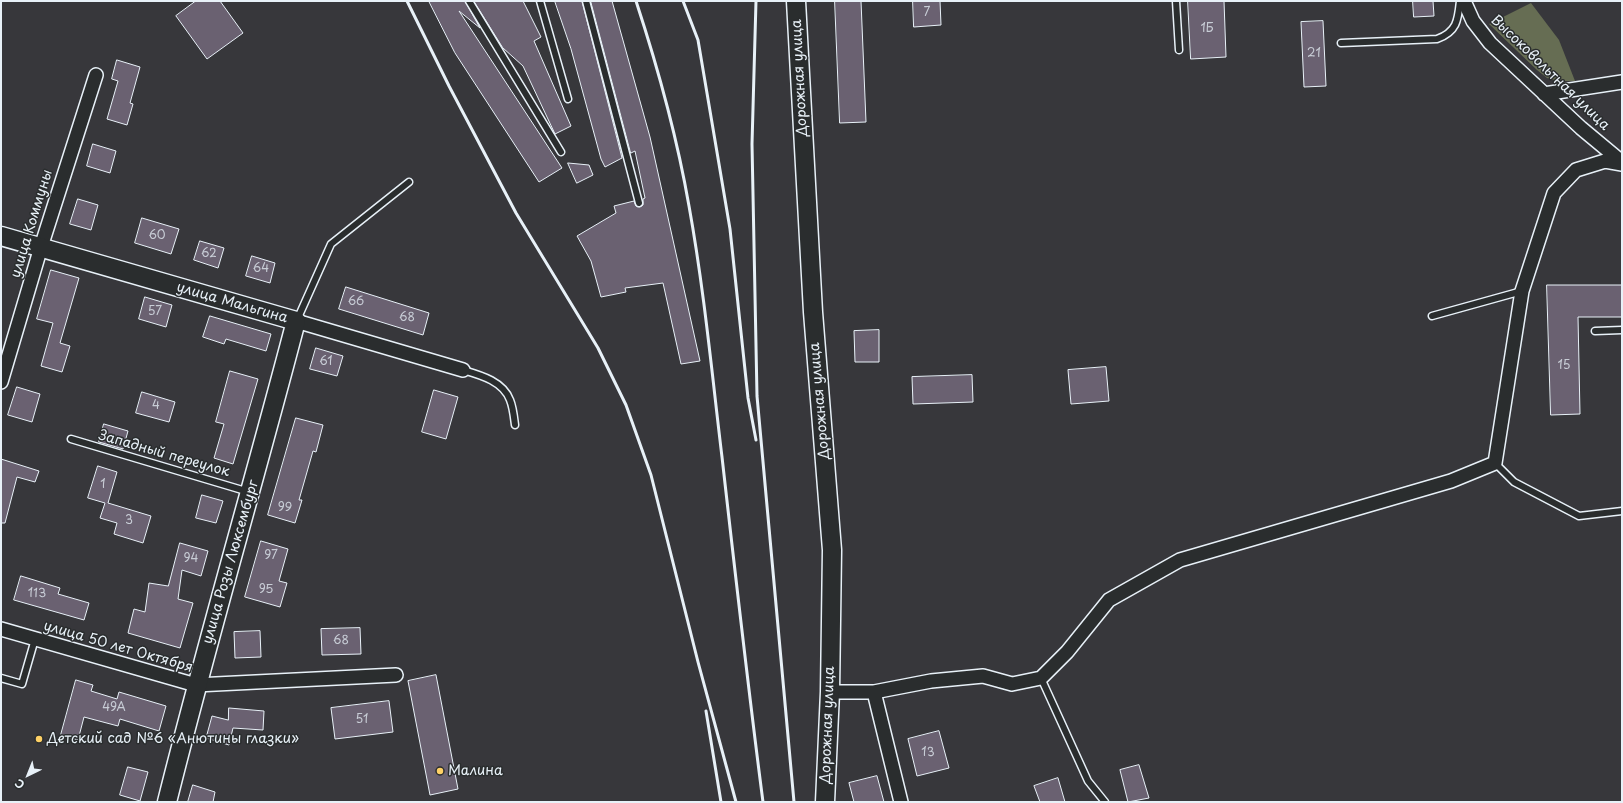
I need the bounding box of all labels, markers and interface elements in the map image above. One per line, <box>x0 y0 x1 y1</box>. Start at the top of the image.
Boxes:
house number: 7 <box>924 6 930 20</box>
street label: Высоковольтная улица <box>1487 12 1613 134</box>
street label: Дорожная улица <box>789 19 811 137</box>
house number: 1Б <box>1200 22 1214 36</box>
house number: 21 <box>1307 47 1321 61</box>
street label: улица Коммуны <box>8 168 56 280</box>
house number: 60 <box>148 229 166 243</box>
house number: 62 <box>201 247 217 261</box>
house number: 64 <box>253 262 269 276</box>
street label: улица Мальгина <box>174 279 290 327</box>
house number: 66 <box>348 295 364 309</box>
house number: 57 <box>148 305 162 319</box>
house number: 68 <box>399 311 415 325</box>
street label: Дорожная улица <box>807 342 833 460</box>
house number: 61 <box>319 355 333 369</box>
house number: 15 <box>1557 359 1571 373</box>
house number: 4 <box>152 399 160 413</box>
street label: Западный переулок <box>96 427 232 481</box>
house number: 1 <box>100 478 106 492</box>
street label: улица Розы Люксембург <box>200 478 262 646</box>
house number: 99 <box>278 501 292 515</box>
house number: 3 <box>125 514 133 528</box>
house number: 97 <box>264 549 278 563</box>
house number: 94 <box>184 552 198 566</box>
house number: 95 <box>259 583 273 597</box>
house number: 113 <box>28 587 46 601</box>
street label: улица 50 лет Октября <box>41 618 195 676</box>
house number: 68 <box>333 634 349 648</box>
street label: Дорожная улица <box>818 666 838 784</box>
house number: 49А <box>102 701 126 715</box>
house number: 51 <box>356 713 368 727</box>
place label: Детский сад №6 «Анютины глазки» <box>47 731 299 747</box>
marker: Детский сад №6 «Анютины глазки» <box>34 734 44 744</box>
house number: 13 <box>921 746 935 760</box>
north arrow <box>8 755 48 795</box>
place label: Малина <box>448 763 503 779</box>
marker: Малина <box>435 766 445 776</box>
text: С <box>11 775 28 793</box>

